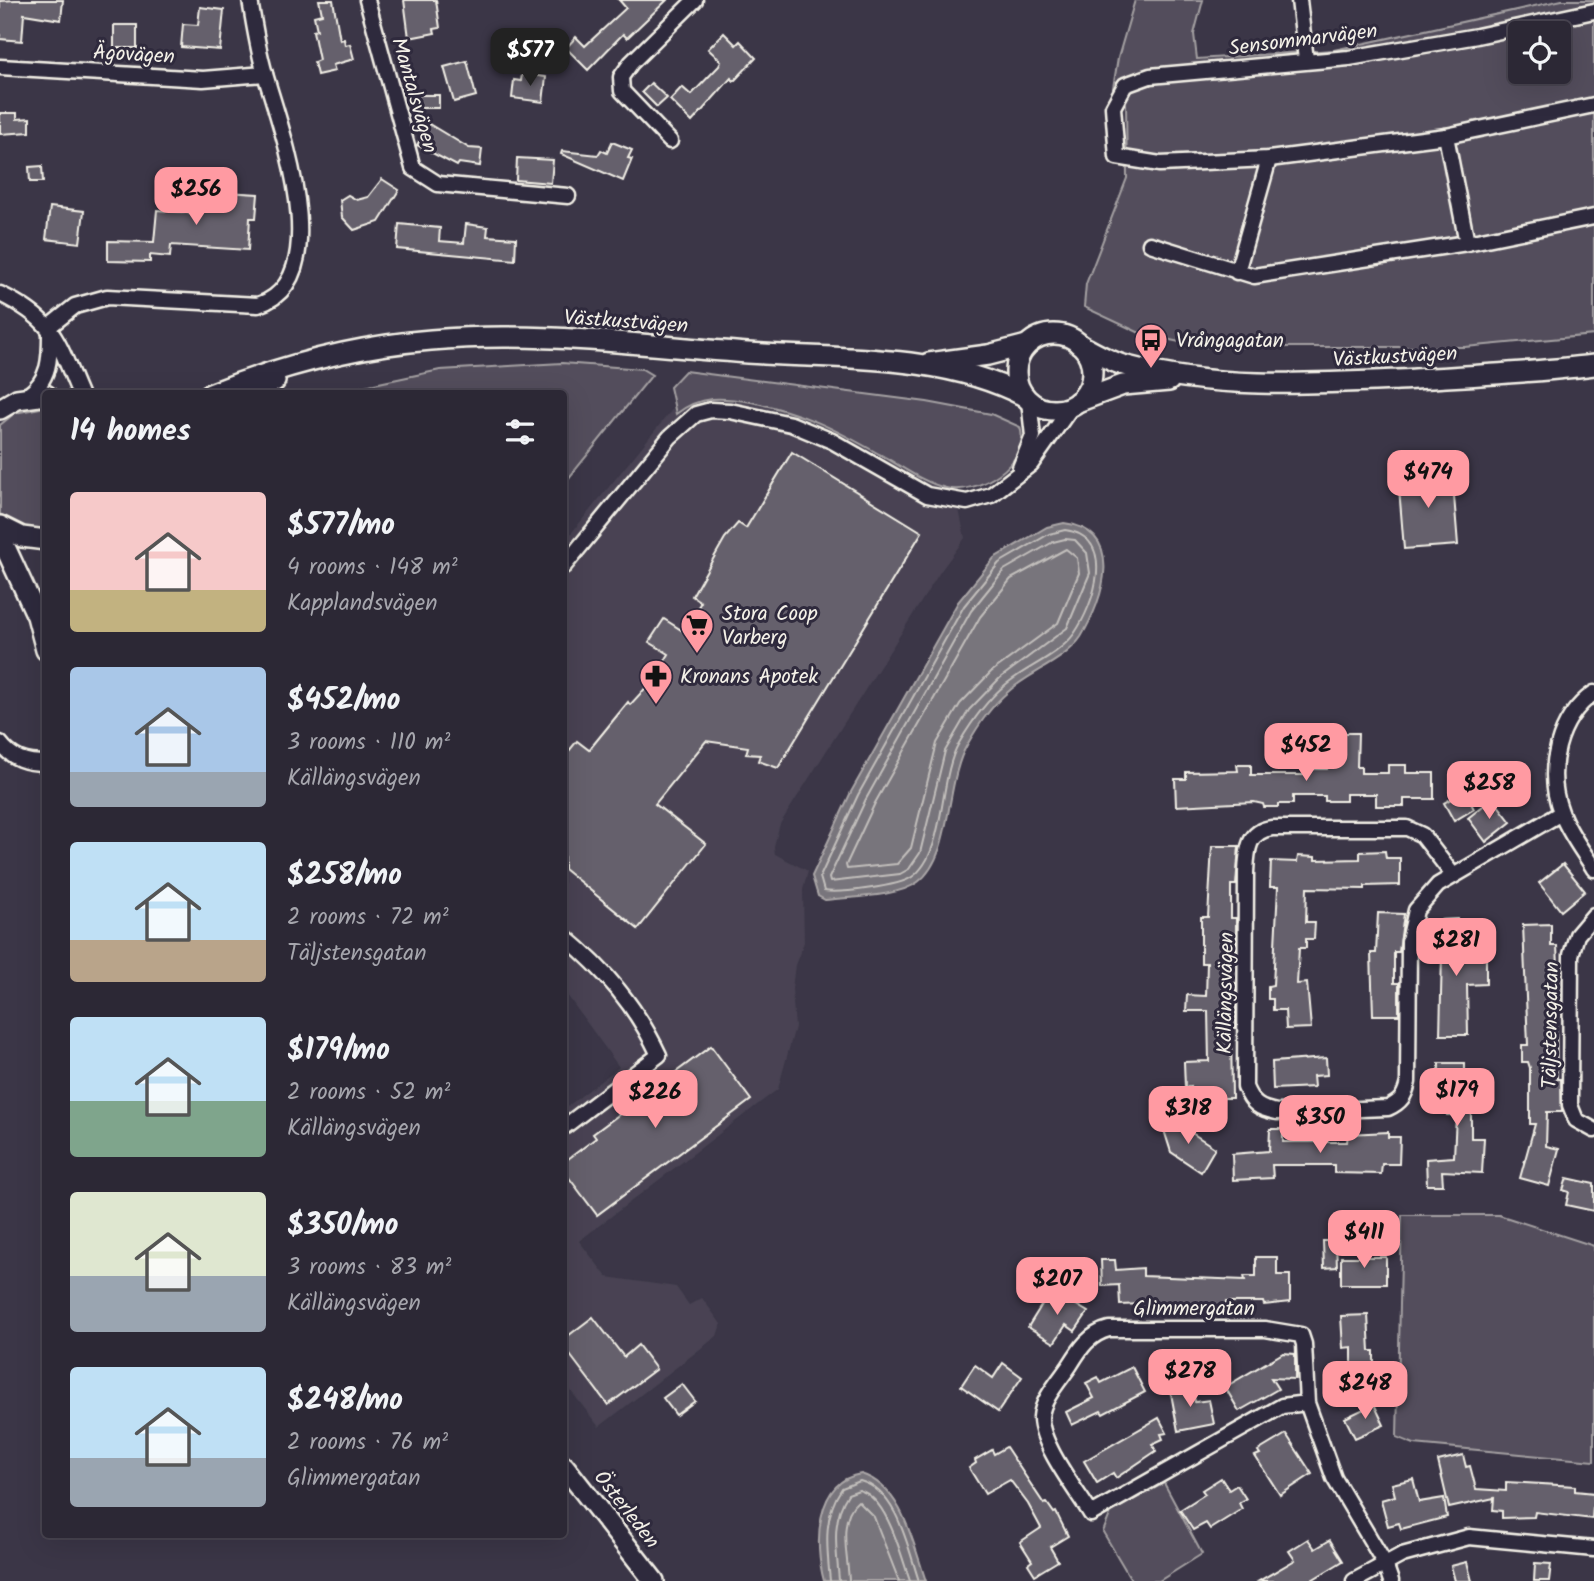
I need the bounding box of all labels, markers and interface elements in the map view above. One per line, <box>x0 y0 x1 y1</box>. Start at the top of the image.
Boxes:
street label: Sensommarvägen <box>1227 15 1380 66</box>
map controls <box>1508 21 1571 84</box>
button: locate <box>1508 21 1571 84</box>
pin: $577 <box>489 28 571 88</box>
text: $577 <box>507 33 553 69</box>
street label: Mantalsvägen <box>381 34 446 157</box>
street label: Ägovägen <box>92 37 176 74</box>
pin: $256 <box>155 168 237 227</box>
text: $256 <box>170 172 222 208</box>
street label: Västkustvägen <box>563 302 689 343</box>
bus stop icon: Vrångagatan <box>1132 321 1170 370</box>
place label: Vrångagatan <box>1176 325 1284 358</box>
street label: Västkustvägen <box>1332 338 1458 377</box>
text: 14 homes <box>70 408 191 456</box>
icon: filters <box>501 413 539 451</box>
pin: $474 <box>1387 450 1469 510</box>
text: $474 <box>1403 455 1453 491</box>
text: $577/mo <box>287 502 395 550</box>
icon: home <box>126 520 210 604</box>
text: 4 rooms · 148 m² <box>287 550 458 586</box>
text: Kapplandsvägen <box>287 586 437 622</box>
place label: Stora Coop Varberg <box>722 598 818 655</box>
supermarket icon: Stora Coop Varberg <box>678 606 716 655</box>
pharmacy icon: Kronans Apotek <box>637 657 675 706</box>
place label: Kronans Apotek <box>680 661 818 694</box>
text: $452/mo <box>287 677 401 725</box>
icon: home <box>126 695 210 779</box>
pin: $452 <box>1265 724 1347 783</box>
text: 3 rooms · 110 m² <box>287 725 450 761</box>
text: $452 <box>1280 728 1332 764</box>
text: Källängsvägen <box>287 761 421 797</box>
pin: $258 <box>1448 762 1530 821</box>
text: $258 <box>1463 766 1515 802</box>
text: $258/mo <box>287 852 402 900</box>
icon: home <box>126 870 210 954</box>
text: 2 rooms · 72 m² <box>287 900 449 936</box>
pin: $281 <box>1415 918 1497 978</box>
text: $281 <box>1432 923 1480 959</box>
street label: Källängsvägen <box>1209 932 1244 1054</box>
text: Täljstensgatan <box>287 936 426 972</box>
street label: Täljstensgatan <box>1534 961 1569 1089</box>
text: $179/mo <box>287 1027 390 1075</box>
icon: home <box>126 1045 210 1129</box>
pin: $179 <box>1416 1068 1498 1128</box>
pin: $226 <box>614 1070 696 1130</box>
text: $179 <box>1435 1073 1479 1109</box>
text: 2 rooms · 52 m² <box>287 1075 450 1111</box>
text: $226 <box>629 1075 681 1111</box>
pin: $318 <box>1147 1086 1229 1146</box>
text: $318 <box>1165 1091 1211 1127</box>
pin: $350 <box>1279 1096 1361 1155</box>
text: $350 <box>1295 1100 1345 1136</box>
text: Källängsvägen <box>287 1111 421 1147</box>
text: $350/mo <box>287 1202 398 1250</box>
pin: $411 <box>1323 1210 1405 1270</box>
text: $411 <box>1344 1215 1384 1251</box>
icon: home <box>126 1220 210 1304</box>
text: 3 rooms · 83 m² <box>287 1250 451 1286</box>
pin: $207 <box>1016 1258 1098 1317</box>
text: $207 <box>1032 1262 1082 1298</box>
text: Källängsvägen <box>287 1286 421 1322</box>
street label: Glimmergatan <box>1133 1293 1255 1326</box>
pin: $278 <box>1149 1350 1231 1409</box>
text: $278 <box>1164 1354 1216 1390</box>
pin: $248 <box>1324 1362 1406 1421</box>
text: $248 <box>1338 1366 1392 1402</box>
text: $248/mo <box>287 1377 403 1425</box>
icon: home <box>126 1395 210 1479</box>
text: 2 rooms · 76 m² <box>287 1425 448 1461</box>
text: Glimmergatan <box>287 1461 420 1497</box>
street label: Österleden <box>584 1463 667 1556</box>

